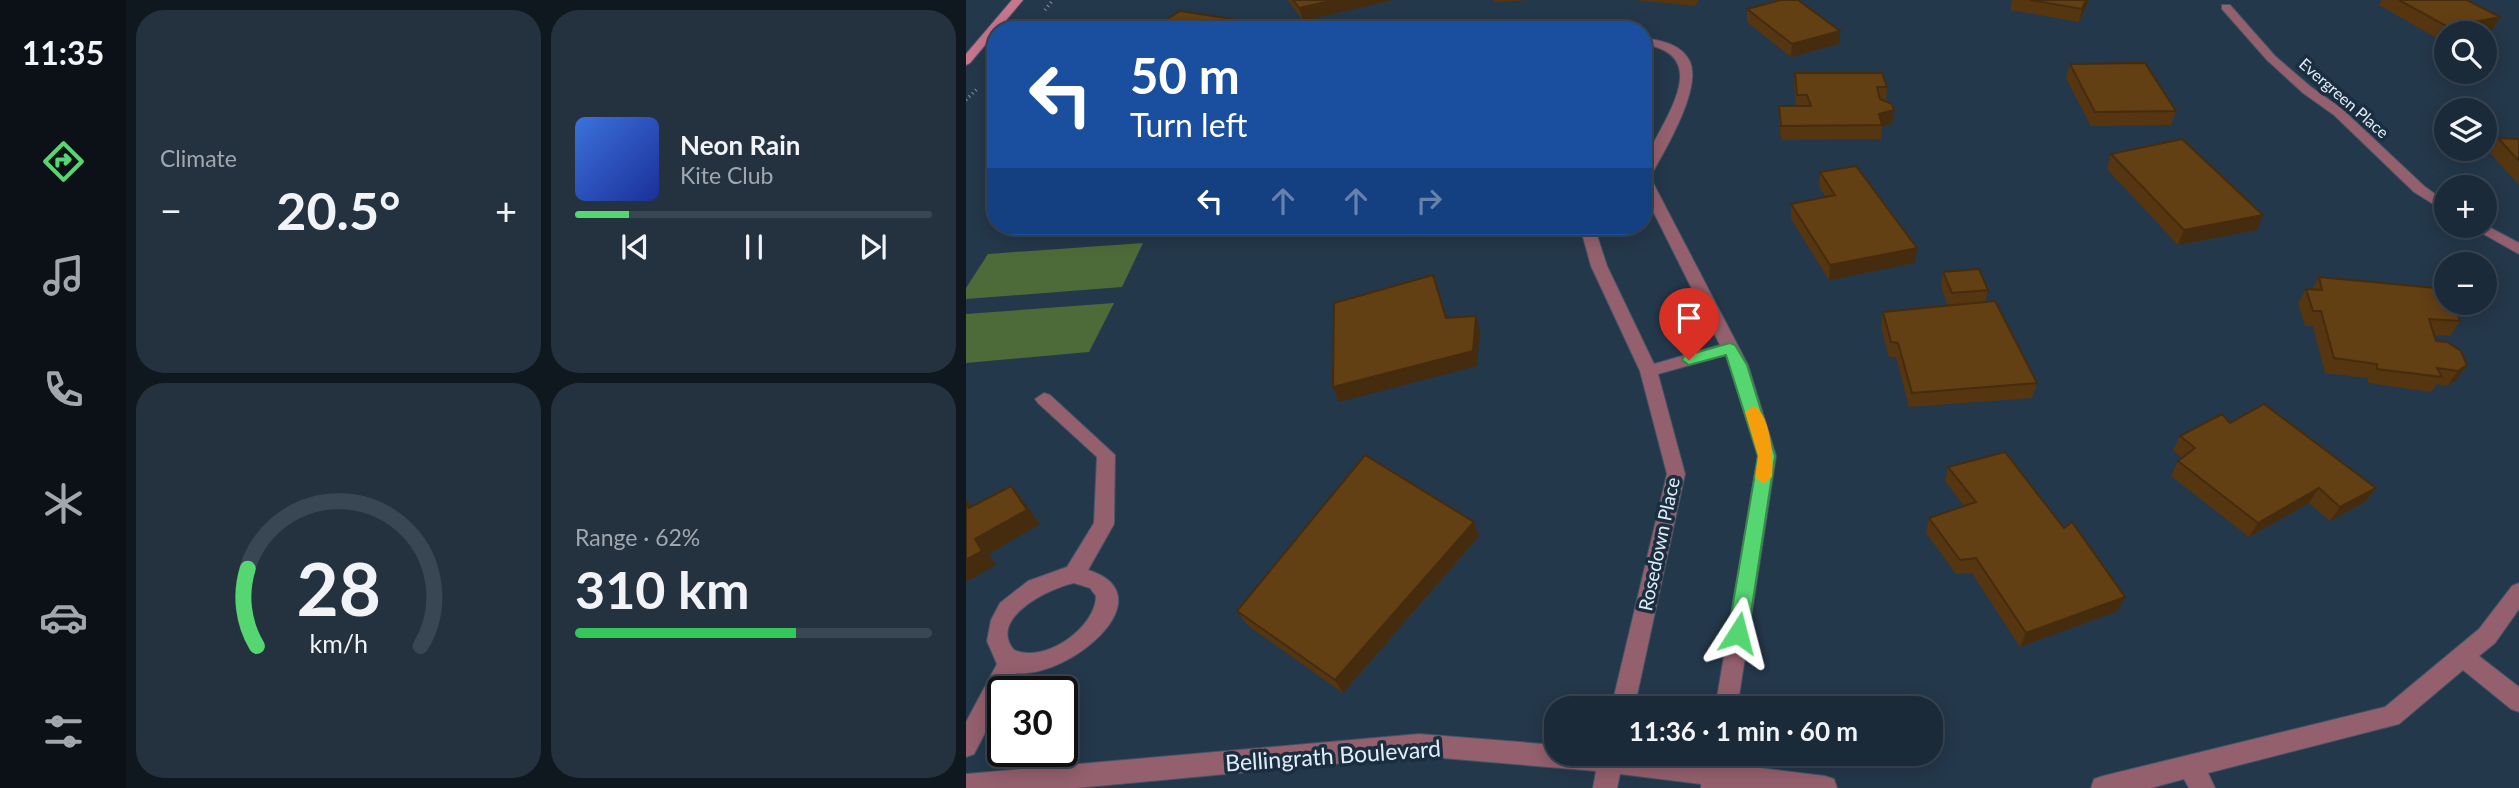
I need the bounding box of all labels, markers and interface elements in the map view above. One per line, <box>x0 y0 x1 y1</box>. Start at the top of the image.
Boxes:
map controls <box>2434 21 2497 315</box>
button: search <box>2434 21 2497 84</box>
text: 11:35 <box>22 33 104 72</box>
text: 50 m <box>1130 46 1240 104</box>
icon: left <box>1015 49 1106 140</box>
street label: Evergreen Place <box>2296 54 2393 142</box>
button: layers <box>2434 98 2497 161</box>
text: Turn left <box>1130 105 1247 144</box>
text: Neon Rain <box>680 129 800 161</box>
icon: directions <box>39 137 88 186</box>
text: Climate <box>160 144 237 172</box>
text: Kite Club <box>680 161 773 189</box>
button: + <box>2434 175 2497 238</box>
text: 20.5° <box>276 179 401 241</box>
icon: left <box>1191 182 1229 220</box>
icon: ahead <box>1264 182 1302 220</box>
icon: ahead <box>1337 182 1375 220</box>
icon: right <box>1410 182 1448 220</box>
text: − <box>160 187 182 233</box>
text: + <box>495 187 517 233</box>
icon: previous <box>616 228 654 266</box>
icon: pause <box>735 228 773 266</box>
icon: next <box>854 228 892 266</box>
icon: music <box>39 251 88 300</box>
button: − <box>2434 252 2497 315</box>
pin <box>1659 288 1719 360</box>
icon: arrive <box>1670 299 1708 337</box>
icon: phone <box>39 365 88 414</box>
street label: Rosedown Place <box>1633 475 1684 613</box>
icon: climate <box>39 479 88 528</box>
text: Range · 62% <box>575 523 700 551</box>
text: 28 <box>296 545 381 633</box>
text: 310 km <box>575 558 749 620</box>
icon: car <box>39 593 88 642</box>
position arrow <box>1701 596 1775 670</box>
text: km/h <box>309 628 368 658</box>
speed limit sign: 30 <box>987 676 1078 767</box>
icon: filters <box>39 707 88 756</box>
text: 11:36 · 1 min · 60 m <box>1629 715 1858 747</box>
street label: Bellingrath Boulevard <box>1224 733 1442 777</box>

